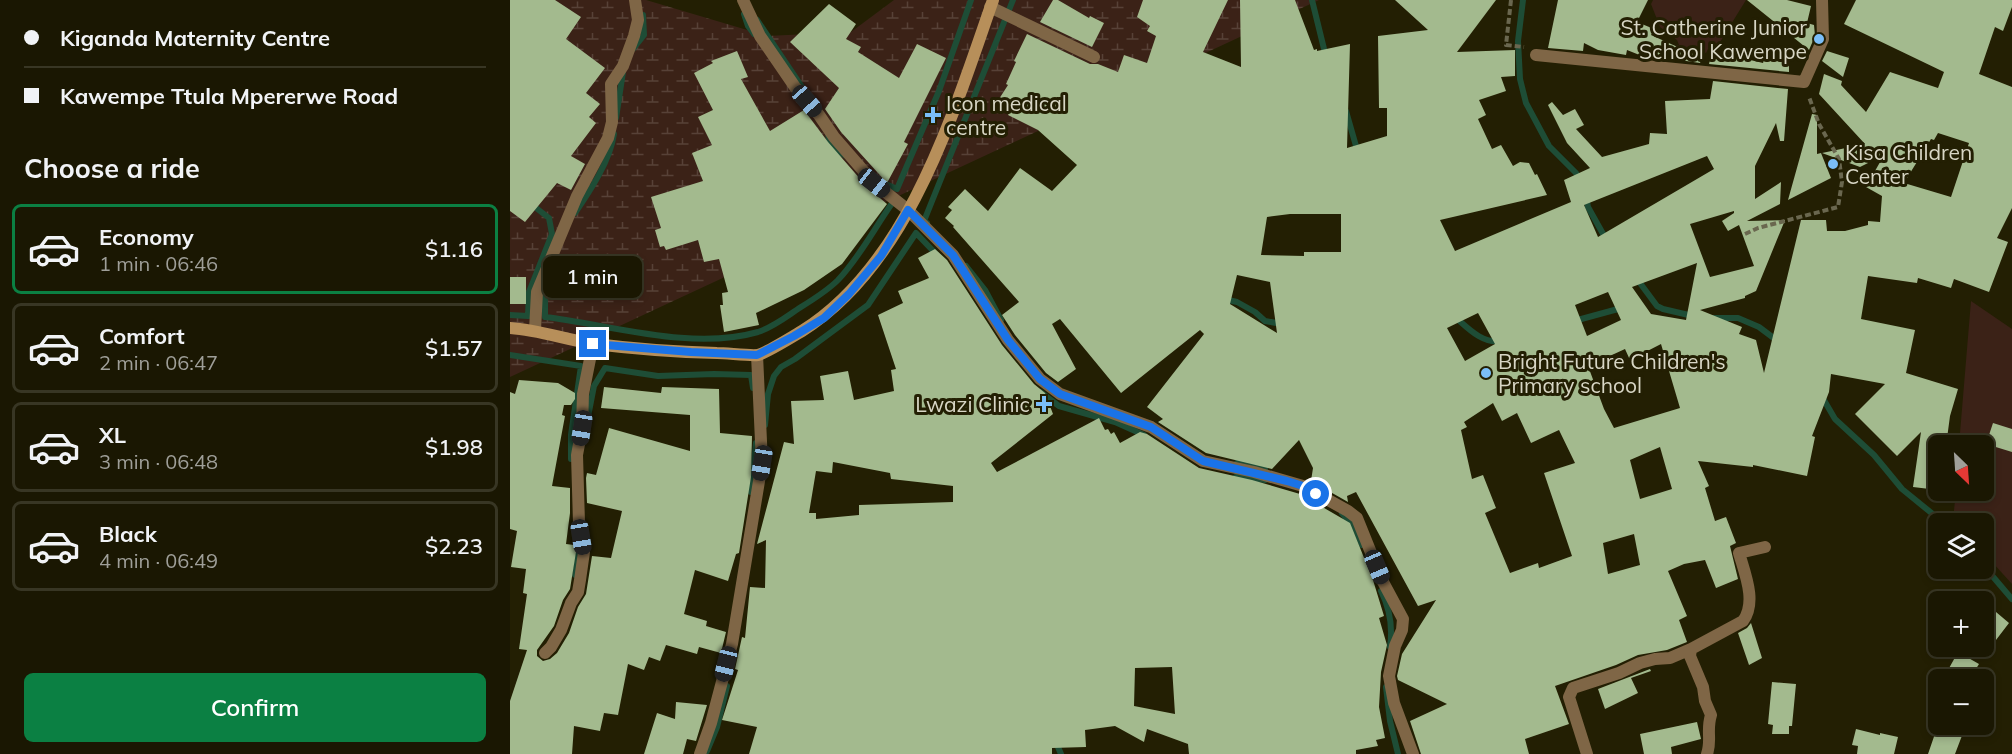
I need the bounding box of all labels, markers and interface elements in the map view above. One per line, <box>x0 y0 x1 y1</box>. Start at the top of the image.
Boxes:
place label: St. Catherine Junior School Kawempe <box>1621 14 1807 64</box>
text: Kiganda Maternity Centre <box>60 24 330 52</box>
marker: St. Catherine Junior School Kawempe <box>1812 32 1826 46</box>
text: Kawempe Ttula Mpererwe Road <box>60 82 398 110</box>
car <box>788 82 826 120</box>
place label: Icon medical centre <box>946 90 1067 140</box>
marker: Icon medical centre <box>924 106 942 124</box>
place label: Kisa Children Center <box>1845 139 1972 189</box>
text: Choose a ride <box>24 151 200 185</box>
marker: Kisa Children Center <box>1826 157 1840 171</box>
car <box>854 165 894 201</box>
icon: car <box>27 222 81 276</box>
text: Economy <box>99 223 194 251</box>
text: $1.16 <box>425 235 483 263</box>
text: 1 min · 06:46 <box>99 251 218 276</box>
callout: 1 min <box>544 257 642 299</box>
text: 1 min <box>567 264 618 289</box>
icon: car <box>27 321 81 375</box>
text: Comfort <box>99 322 185 350</box>
route end <box>579 330 606 357</box>
text: $1.57 <box>425 334 483 362</box>
place label: Bright Future Children's Primary school <box>1498 348 1726 398</box>
text: 2 min · 06:47 <box>99 350 218 375</box>
marker: Bright Future Children's Primary school <box>1479 366 1493 380</box>
place label: Lwazi Clinic <box>915 391 1030 417</box>
marker: Lwazi Clinic <box>1035 395 1053 413</box>
car <box>570 409 594 447</box>
icon: car <box>27 420 81 474</box>
text: XL <box>99 421 126 449</box>
text: $1.98 <box>425 433 483 461</box>
north arrow <box>1928 435 1994 501</box>
map controls <box>1928 435 1994 735</box>
car <box>750 444 774 482</box>
text: 3 min · 06:48 <box>99 449 218 474</box>
route start <box>1302 480 1329 507</box>
button: layers <box>1928 513 1994 579</box>
car <box>569 518 593 556</box>
icon: car <box>27 519 81 573</box>
text: Black <box>99 520 157 548</box>
text: $2.23 <box>425 532 483 560</box>
car <box>1362 547 1392 587</box>
text: 4 min · 06:49 <box>99 548 218 573</box>
button: + <box>1928 591 1994 657</box>
car <box>713 644 739 684</box>
button: − <box>1928 669 1994 735</box>
button: Confirm <box>24 673 486 742</box>

